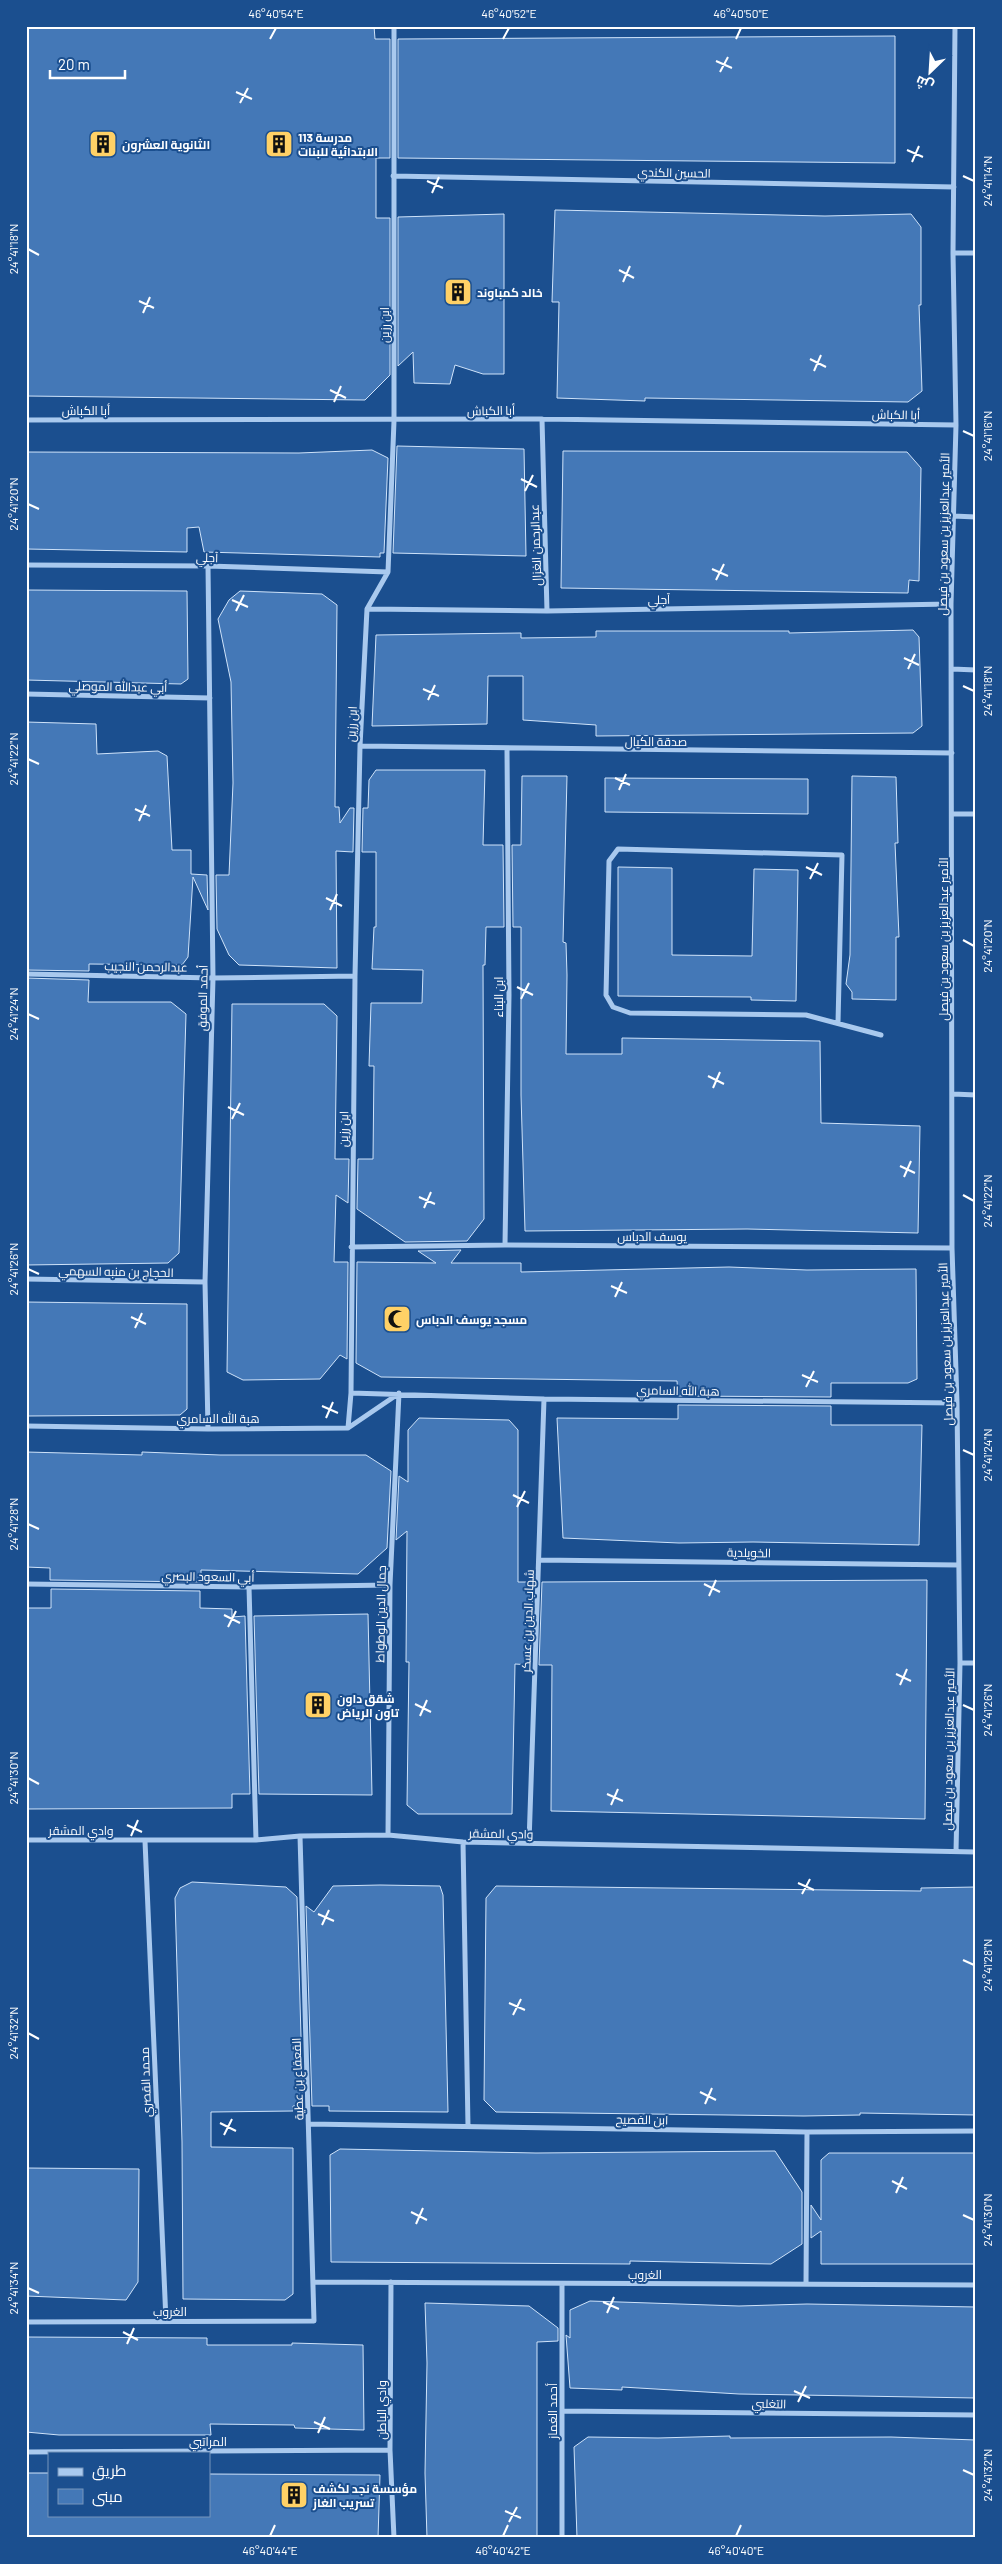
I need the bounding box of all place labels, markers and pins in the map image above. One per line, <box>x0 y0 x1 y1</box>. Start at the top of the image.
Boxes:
building icon: الثانوية العشرون <box>88 129 118 159</box>
building icon: مدرسة 113 الابتدائية للبنات <box>264 129 294 159</box>
place label: مدرسة 113 الابتدائية للبنات <box>298 130 378 159</box>
place label: الثانوية العشرون <box>122 137 210 153</box>
building icon: خالد كمباوند <box>443 277 473 307</box>
place label: خالد كمباوند <box>477 285 543 301</box>
mosque icon: مسجد يوسف الدباس <box>382 1304 412 1334</box>
place label: مسجد يوسف الدباس <box>416 1312 527 1328</box>
building icon: شقق داون تاون الرياض <box>303 1690 333 1720</box>
place label: شقق داون تاون الرياض <box>337 1691 400 1721</box>
building icon: مؤسسة نجد لكشف تسريب الغاز <box>279 2480 309 2510</box>
place label: مؤسسة نجد لكشف تسريب الغاز <box>312 2481 417 2511</box>

